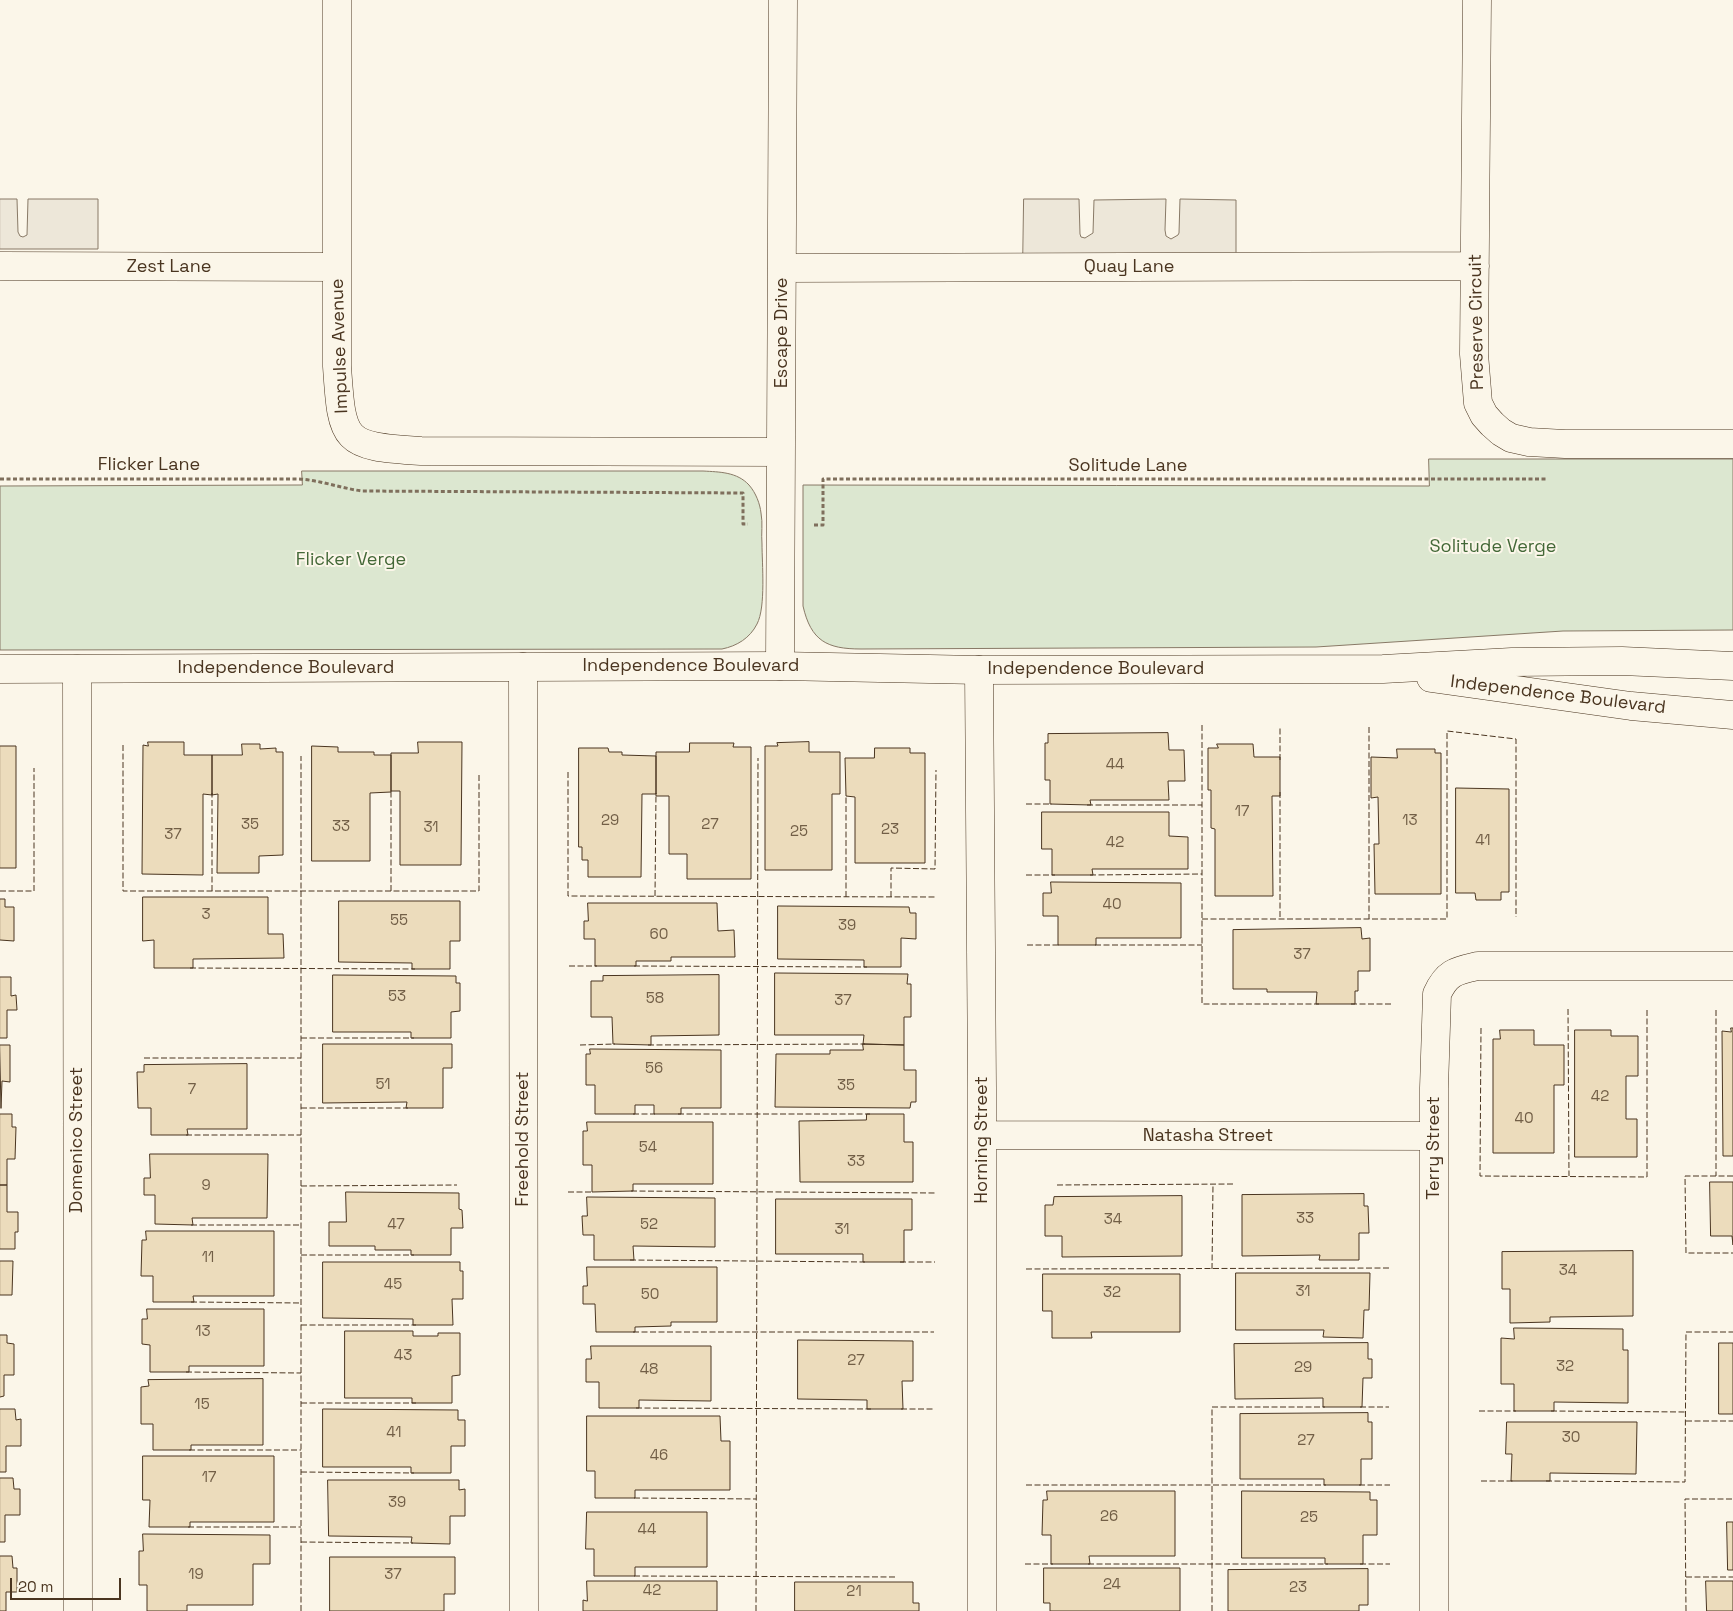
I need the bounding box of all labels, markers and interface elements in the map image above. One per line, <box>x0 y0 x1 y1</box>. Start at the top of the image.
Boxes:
street label: Preserve Circuit <box>1465 254 1489 390</box>
street label: Zest Lane <box>127 256 211 278</box>
street label: Quay Lane <box>1084 256 1174 278</box>
street label: Impulse Avenue <box>327 278 353 414</box>
street label: Escape Drive <box>771 278 793 388</box>
street label: Flicker Lane <box>98 454 200 476</box>
street label: Solitude Lane <box>1068 455 1188 477</box>
park label: Solitude Verge <box>1430 536 1556 558</box>
park label: Flicker Verge <box>296 549 406 571</box>
street label: Independence Boulevard <box>583 655 799 677</box>
street label: Independence Boulevard <box>178 657 394 679</box>
street label: Independence Boulevard <box>988 658 1204 680</box>
street label: Independence Boulevard <box>1449 671 1667 719</box>
house number: 44 <box>1106 756 1124 774</box>
house number: 17 <box>1235 803 1249 821</box>
house number: 29 <box>601 812 619 830</box>
house number: 13 <box>1402 812 1418 830</box>
house number: 35 <box>241 816 259 834</box>
house number: 27 <box>701 816 719 834</box>
house number: 33 <box>332 818 350 836</box>
house number: 31 <box>423 819 439 837</box>
house number: 23 <box>881 821 899 839</box>
house number: 25 <box>790 823 808 841</box>
house number: 37 <box>164 826 182 844</box>
house number: 41 <box>1475 832 1491 850</box>
house number: 42 <box>1106 834 1124 852</box>
house number: 40 <box>1103 896 1121 914</box>
house number: 3 <box>201 906 211 924</box>
house number: 55 <box>390 912 408 930</box>
house number: 39 <box>838 917 856 935</box>
house number: 60 <box>650 926 668 944</box>
house number: 37 <box>1293 946 1311 964</box>
house number: 53 <box>388 988 406 1006</box>
house number: 58 <box>646 990 664 1008</box>
house number: 37 <box>834 992 852 1010</box>
house number: 56 <box>645 1060 663 1078</box>
street label: Domenico Street <box>66 1067 88 1213</box>
street label: Freehold Street <box>512 1071 534 1207</box>
house number: 51 <box>375 1076 391 1094</box>
street label: Horning Street <box>971 1076 993 1204</box>
house number: 35 <box>837 1077 855 1095</box>
house number: 7 <box>188 1081 196 1099</box>
house number: 42 <box>1591 1088 1609 1106</box>
street label: Terry Street <box>1423 1096 1445 1200</box>
house number: 40 <box>1515 1110 1533 1128</box>
street label: Natasha Street <box>1143 1125 1273 1147</box>
house number: 54 <box>639 1139 657 1157</box>
house number: 33 <box>847 1153 865 1171</box>
house number: 9 <box>201 1177 211 1195</box>
house number: 33 <box>1296 1210 1314 1228</box>
house number: 34 <box>1104 1211 1122 1229</box>
house number: 47 <box>387 1216 405 1234</box>
house number: 52 <box>640 1216 658 1234</box>
house number: 31 <box>834 1221 850 1239</box>
house number: 11 <box>202 1249 214 1267</box>
house number: 34 <box>1559 1262 1577 1280</box>
house number: 45 <box>384 1276 402 1294</box>
house number: 31 <box>1295 1283 1311 1301</box>
house number: 32 <box>1103 1284 1121 1302</box>
house number: 50 <box>641 1286 659 1304</box>
house number: 13 <box>195 1323 211 1341</box>
house number: 43 <box>394 1347 412 1365</box>
house number: 27 <box>847 1352 865 1370</box>
house number: 32 <box>1556 1358 1574 1376</box>
house number: 29 <box>1294 1359 1312 1377</box>
house number: 48 <box>640 1361 658 1379</box>
house number: 15 <box>194 1396 210 1414</box>
house number: 41 <box>386 1424 402 1442</box>
house number: 30 <box>1562 1429 1580 1447</box>
house number: 27 <box>1297 1432 1315 1450</box>
house number: 46 <box>650 1447 668 1465</box>
house number: 17 <box>202 1469 216 1487</box>
house number: 39 <box>388 1494 406 1512</box>
house number: 26 <box>1100 1508 1118 1526</box>
house number: 25 <box>1300 1509 1318 1527</box>
house number: 44 <box>638 1521 656 1539</box>
house number: 19 <box>188 1566 204 1584</box>
house number: 37 <box>384 1566 402 1584</box>
scale bar <box>12 1568 124 1600</box>
house number: 24 <box>1103 1576 1121 1594</box>
text: 20 m <box>18 1577 53 1596</box>
house number: 23 <box>1289 1579 1307 1597</box>
house number: 42 <box>643 1582 661 1600</box>
house number: 21 <box>846 1583 862 1601</box>

